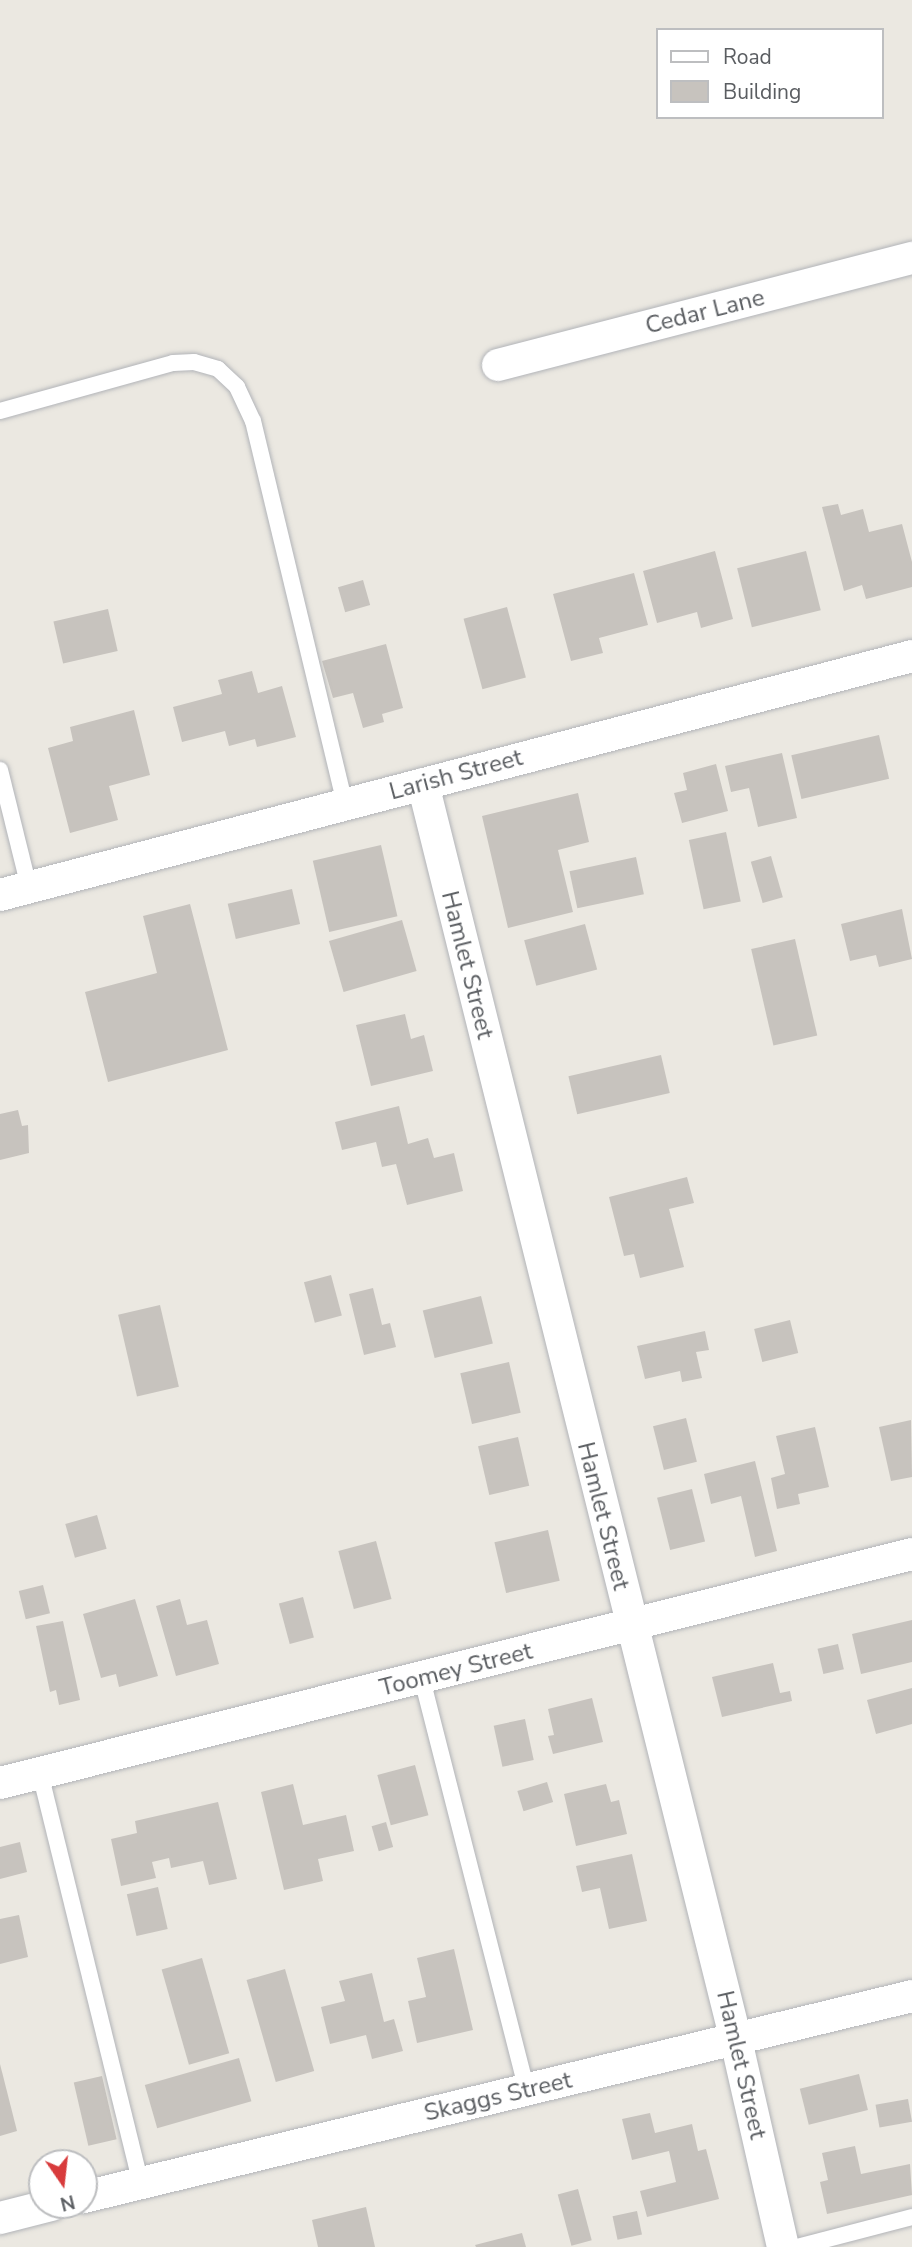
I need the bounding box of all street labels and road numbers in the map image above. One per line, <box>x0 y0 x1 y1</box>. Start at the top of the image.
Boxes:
street label: Cedar Lane <box>642 283 768 341</box>
street label: Larish Street <box>386 743 526 807</box>
street label: Hamlet Street <box>435 888 499 1042</box>
street label: Hamlet Street <box>571 1439 635 1593</box>
street label: Toomey Street <box>377 1637 535 1703</box>
street label: Hamlet Street <box>710 1988 772 2142</box>
street label: Skaggs Street <box>421 2066 575 2128</box>

